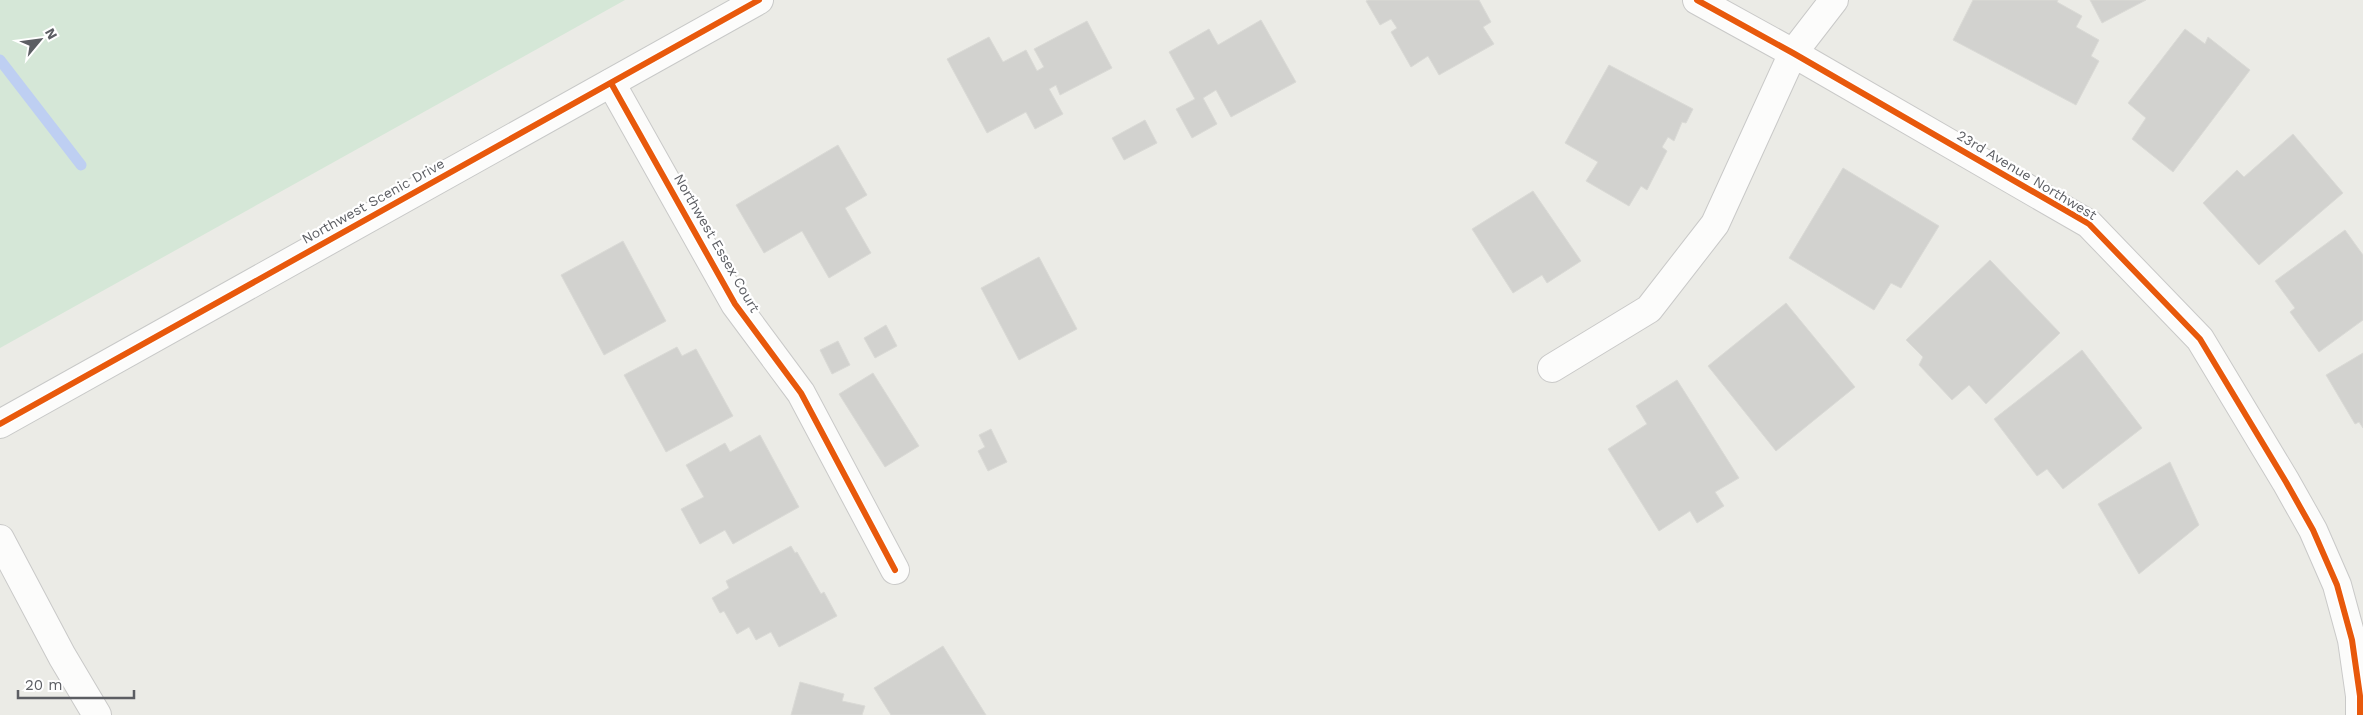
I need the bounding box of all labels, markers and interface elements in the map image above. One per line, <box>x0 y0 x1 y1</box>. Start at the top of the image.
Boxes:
north arrow <box>15 15 65 65</box>
text: N <box>42 25 61 42</box>
street label: 23rd Avenue Northwest <box>1954 127 2100 223</box>
street label: Northwest Scenic Drive <box>299 155 447 247</box>
street label: Northwest Essex Court <box>671 171 763 315</box>
scale bar <box>18 668 134 700</box>
text: 20 m <box>25 676 63 694</box>

